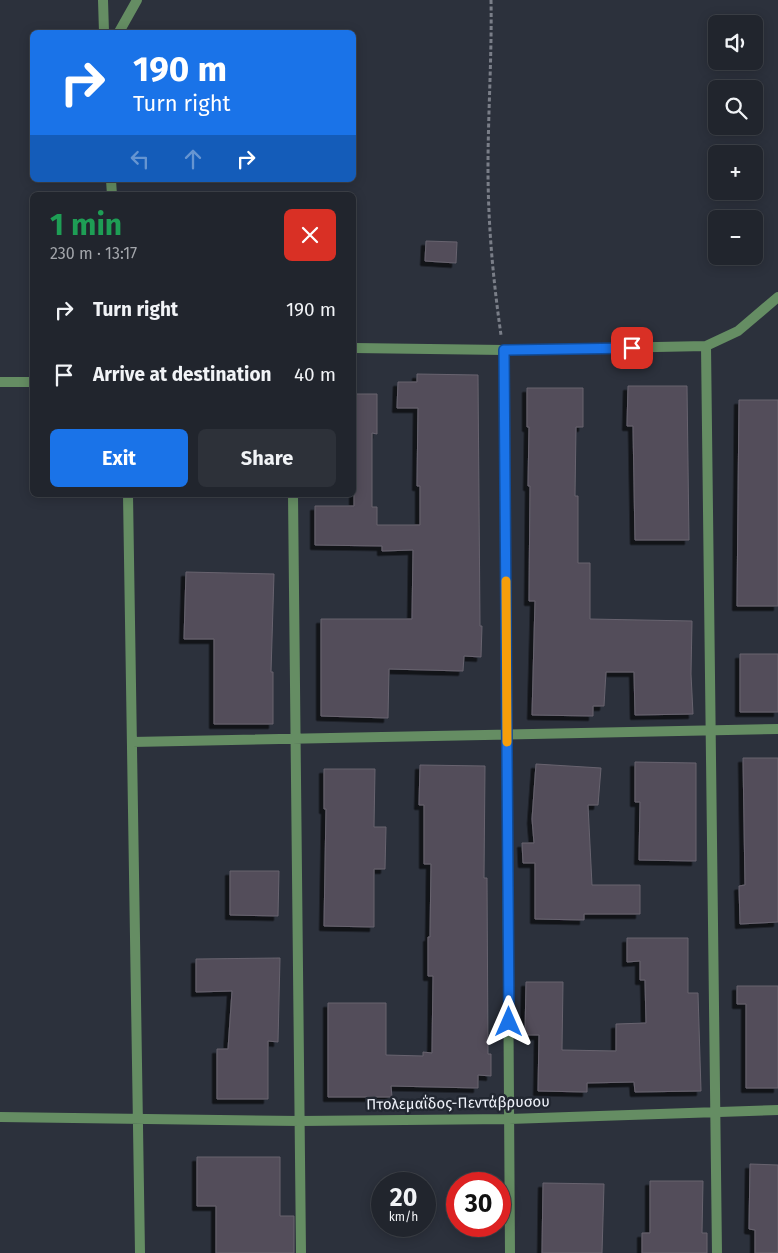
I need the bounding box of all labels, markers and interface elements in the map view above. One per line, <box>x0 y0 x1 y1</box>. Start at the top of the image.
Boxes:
map controls <box>708 15 763 265</box>
button: sound <box>708 15 763 70</box>
text: 190 m <box>133 48 227 90</box>
icon: right <box>50 50 115 115</box>
button: search <box>708 80 763 135</box>
text: Turn right <box>133 90 230 117</box>
icon: left <box>126 145 154 173</box>
icon: ahead <box>179 145 207 173</box>
icon: right <box>232 145 260 173</box>
button: + <box>708 145 763 200</box>
text: 1 min <box>50 207 122 243</box>
button: close <box>284 209 336 261</box>
button: − <box>708 210 763 265</box>
text: 230 m · 13:17 <box>50 244 137 263</box>
icon: right <box>50 296 78 324</box>
text: Turn right <box>93 298 178 321</box>
text: 190 m <box>286 298 336 321</box>
pin <box>611 327 653 369</box>
icon: arrive <box>618 334 646 362</box>
icon: arrive <box>50 361 78 389</box>
text: Arrive at destination <box>93 363 272 386</box>
text: 40 m <box>294 363 336 386</box>
button: Exit <box>50 429 188 487</box>
button: Share <box>198 429 336 487</box>
position arrow <box>482 995 534 1047</box>
street label: Πτολεμαΐδος-Πεντάβρυσου <box>366 1092 550 1114</box>
speed limit sign: 30 <box>446 1172 511 1237</box>
text: 20 <box>390 1183 417 1213</box>
text: km/h <box>389 1210 418 1224</box>

